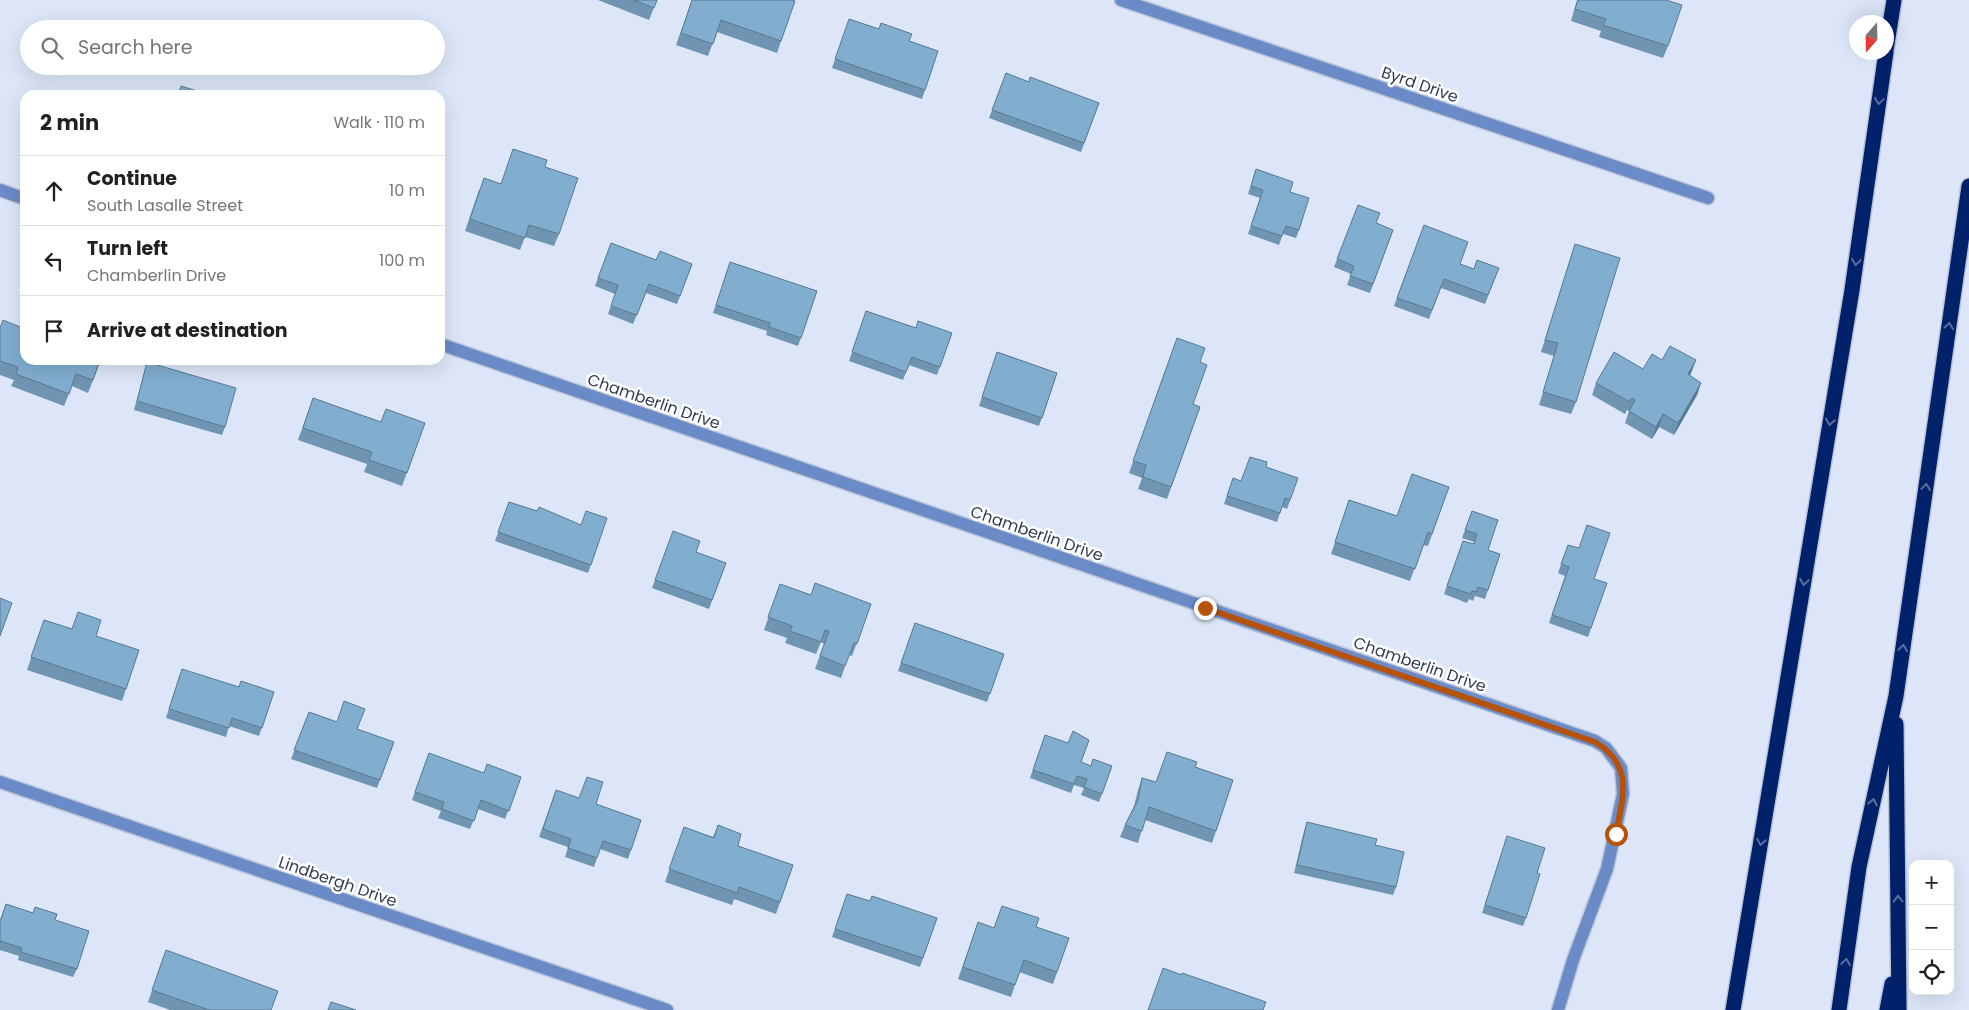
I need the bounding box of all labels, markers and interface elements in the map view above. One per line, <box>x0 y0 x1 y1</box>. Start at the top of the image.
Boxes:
north arrow <box>1849 15 1894 60</box>
search box <box>20 20 445 75</box>
icon: search <box>38 34 66 62</box>
text: Search here <box>78 34 192 61</box>
street label: Byrd Drive <box>1378 61 1461 108</box>
one-way arrow <box>1874 97 1885 105</box>
text: 2 min <box>40 108 99 137</box>
text: Walk · 110 m <box>333 111 425 134</box>
text: Continue <box>87 165 177 192</box>
icon: ahead <box>40 177 68 205</box>
text: 10 m <box>389 179 425 202</box>
text: South Lasalle Street <box>87 194 243 217</box>
text: Turn left <box>87 235 168 262</box>
icon: left <box>40 247 68 275</box>
text: 100 m <box>379 249 425 272</box>
one-way arrow <box>1852 257 1862 266</box>
text: Chamberlin Drive <box>87 264 226 287</box>
icon: arrive <box>40 317 68 345</box>
text: Arrive at destination <box>87 317 288 344</box>
one-way arrow <box>1943 322 1954 330</box>
street label: Chamberlin Drive <box>584 368 723 435</box>
one-way arrow <box>1826 418 1836 426</box>
one-way arrow <box>1920 483 1930 491</box>
street label: Chamberlin Drive <box>967 500 1106 567</box>
one-way arrow <box>1799 578 1809 587</box>
route end <box>1194 597 1217 620</box>
street label: Chamberlin Drive <box>1350 631 1489 698</box>
one-way arrow <box>1897 644 1907 652</box>
one-way arrow <box>1867 797 1878 806</box>
route start <box>1605 823 1628 846</box>
one-way arrow <box>1756 837 1766 846</box>
street label: Lindbergh Drive <box>275 850 400 913</box>
map controls <box>1909 860 1954 995</box>
button: + <box>1909 860 1954 905</box>
one-way arrow <box>1893 895 1903 903</box>
button: − <box>1909 905 1954 950</box>
button: locate <box>1909 950 1954 995</box>
one-way arrow <box>1840 957 1851 965</box>

